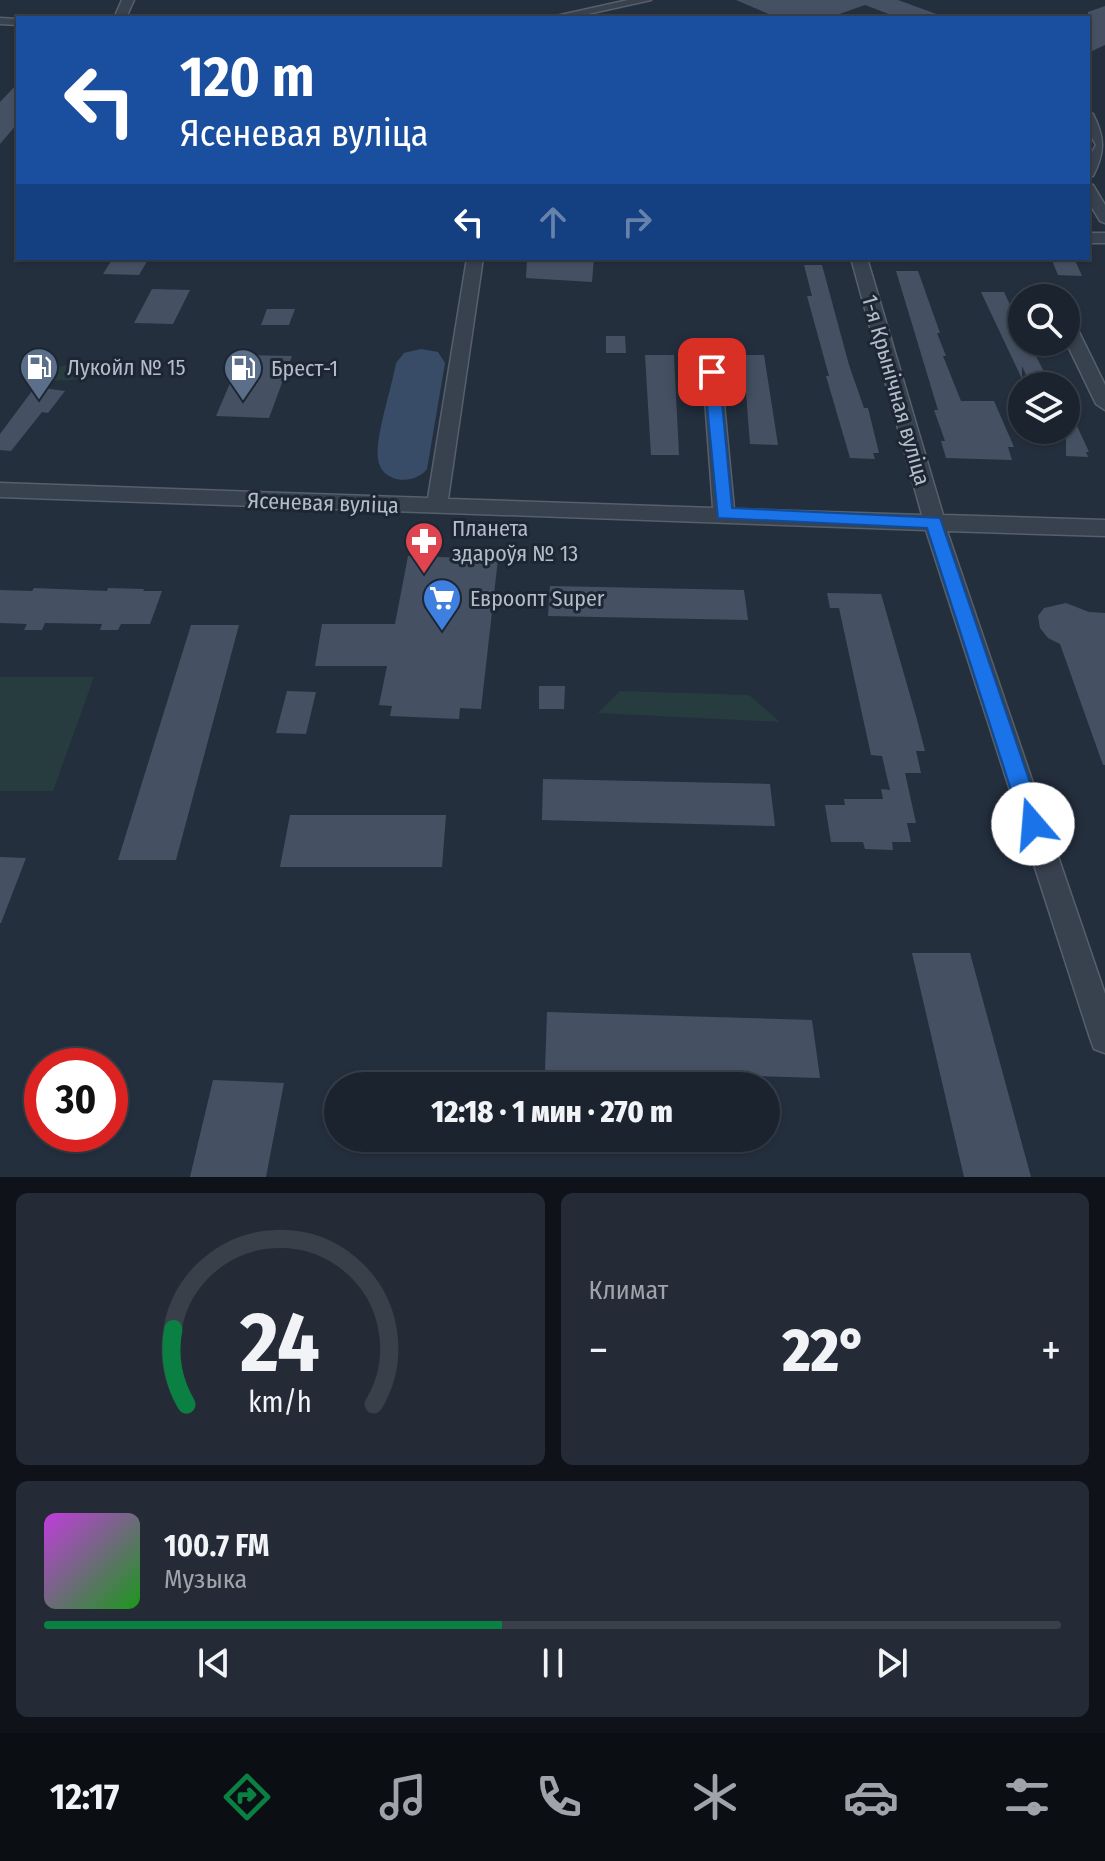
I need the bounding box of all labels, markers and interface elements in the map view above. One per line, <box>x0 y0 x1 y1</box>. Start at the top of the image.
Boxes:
text: 120 m <box>180 44 315 111</box>
icon: left <box>48 48 152 152</box>
text: Ясеневая вуліца <box>180 112 428 156</box>
icon: left <box>447 200 491 244</box>
icon: ahead <box>531 200 575 244</box>
icon: right <box>615 200 659 244</box>
map controls <box>1008 284 1080 444</box>
button: search <box>1008 284 1080 356</box>
street label: 1-я Крынічная вуліца <box>856 292 936 488</box>
pin <box>678 338 746 406</box>
fuel station icon: Лукойл № 15 <box>18 346 60 401</box>
fuel station icon: Брест-1 <box>222 347 264 402</box>
icon: arrive <box>690 350 734 394</box>
place label: Лукойл № 15 <box>67 354 186 381</box>
place label: Брест-1 <box>271 355 338 382</box>
button: layers <box>1008 372 1080 444</box>
street label: Ясеневая вуліца <box>247 487 399 519</box>
place label: Планета здароўя № 13 <box>452 515 578 567</box>
pharmacy icon: Планета здароўя № 13 <box>403 520 445 575</box>
supermarket icon: Евроопт Super <box>421 577 463 632</box>
place label: Евроопт Super <box>470 585 605 612</box>
position arrow <box>991 782 1075 866</box>
speed limit sign: 30 <box>24 1048 128 1152</box>
text: 12:18 · 1 мин · 270 m <box>431 1094 673 1130</box>
text: Климат <box>589 1275 668 1306</box>
text: 24 <box>239 1293 320 1393</box>
text: 22° <box>782 1315 867 1387</box>
text: − <box>589 1324 608 1377</box>
text: + <box>1041 1324 1061 1377</box>
text: km/h <box>248 1385 312 1420</box>
text: 100.7 FM <box>164 1528 269 1564</box>
text: Музыка <box>164 1564 247 1595</box>
icon: previous <box>192 1641 236 1685</box>
icon: pause <box>531 1641 575 1685</box>
icon: next <box>870 1641 914 1685</box>
icon: directions <box>219 1769 275 1825</box>
icon: music <box>375 1769 431 1825</box>
icon: phone <box>531 1769 587 1825</box>
icon: climate <box>687 1769 743 1825</box>
icon: car <box>843 1769 899 1825</box>
icon: filters <box>999 1769 1055 1825</box>
text: 12:17 <box>50 1775 119 1819</box>

